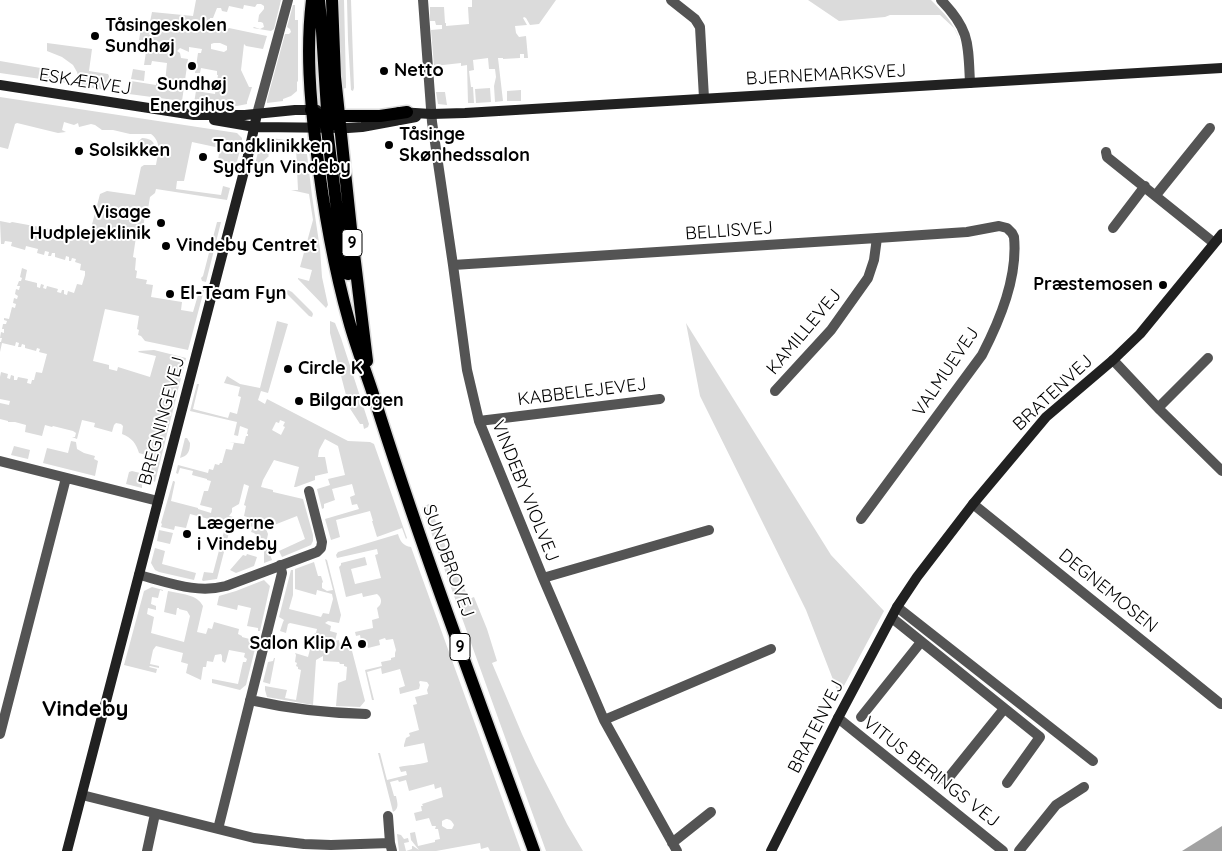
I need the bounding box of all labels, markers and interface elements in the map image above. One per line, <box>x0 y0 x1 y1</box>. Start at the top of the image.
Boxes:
place label: Tåsingeskolen Sundhøj <box>105 15 227 58</box>
marker: Tåsingeskolen Sundhøj <box>89 30 101 42</box>
marker: Sundhøj Energihus <box>186 60 198 72</box>
place label: Netto <box>394 60 444 82</box>
street label: BJERNEMARKSVEJ <box>745 60 907 90</box>
street label: ESKÆRVEJ <box>37 64 133 100</box>
marker: Netto <box>378 65 390 77</box>
place label: Sundhøj Energihus <box>150 74 234 116</box>
place label: Tåsinge Skønhedssalon <box>399 124 530 166</box>
place label: Tandklinikken Sydfyn Vindeby <box>213 136 351 178</box>
marker: Tåsinge Skønhedssalon <box>383 139 395 151</box>
place label: Solsikken <box>89 140 170 162</box>
marker: Solsikken <box>73 145 85 157</box>
marker: Tandklinikken Sydfyn Vindeby <box>197 151 209 163</box>
place label: Visage Hudplejeklinik <box>30 202 151 244</box>
marker: Visage Hudplejeklinik <box>155 217 167 229</box>
street label: BELLISVEJ <box>684 217 774 245</box>
road number: 9 <box>342 230 362 256</box>
place label: Vindeby Centret <box>176 235 317 257</box>
marker: Vindeby Centret <box>160 240 172 252</box>
place label: Præstemosen <box>1033 274 1153 296</box>
marker: Præstemosen <box>1157 279 1169 291</box>
place label: El-Team Fyn <box>180 283 286 305</box>
street label: KAMILLEVEJ <box>762 285 846 379</box>
marker: El-Team Fyn <box>164 288 176 300</box>
street label: VALMUEVEJ <box>908 323 984 421</box>
street label: BRATENVEJ <box>1009 351 1097 435</box>
street label: BREGNINGEVEJ <box>134 354 190 488</box>
place label: Circle K <box>298 358 362 380</box>
marker: Circle K <box>282 363 294 375</box>
street label: KABBELEJEVEJ <box>516 373 648 411</box>
place label: Bilgaragen <box>309 390 404 412</box>
marker: Bilgaragen <box>293 395 305 407</box>
street label: VINDEBY VIOLVEJ <box>487 417 563 565</box>
street label: SUNDBROVEJ <box>418 502 478 620</box>
place label: Lægerne i Vindeby <box>197 513 277 556</box>
marker: Lægerne i Vindeby <box>181 528 193 540</box>
street label: DEGNEMOSEN <box>1054 544 1162 638</box>
place label: Salon Klip A <box>250 633 352 655</box>
road number: 9 <box>450 634 470 660</box>
marker: Salon Klip A <box>356 638 368 650</box>
street label: BRATENVEJ <box>783 677 849 777</box>
district label: Vindeby <box>42 696 128 722</box>
street label: VITUS BERINGS VEJ <box>859 712 1003 832</box>

